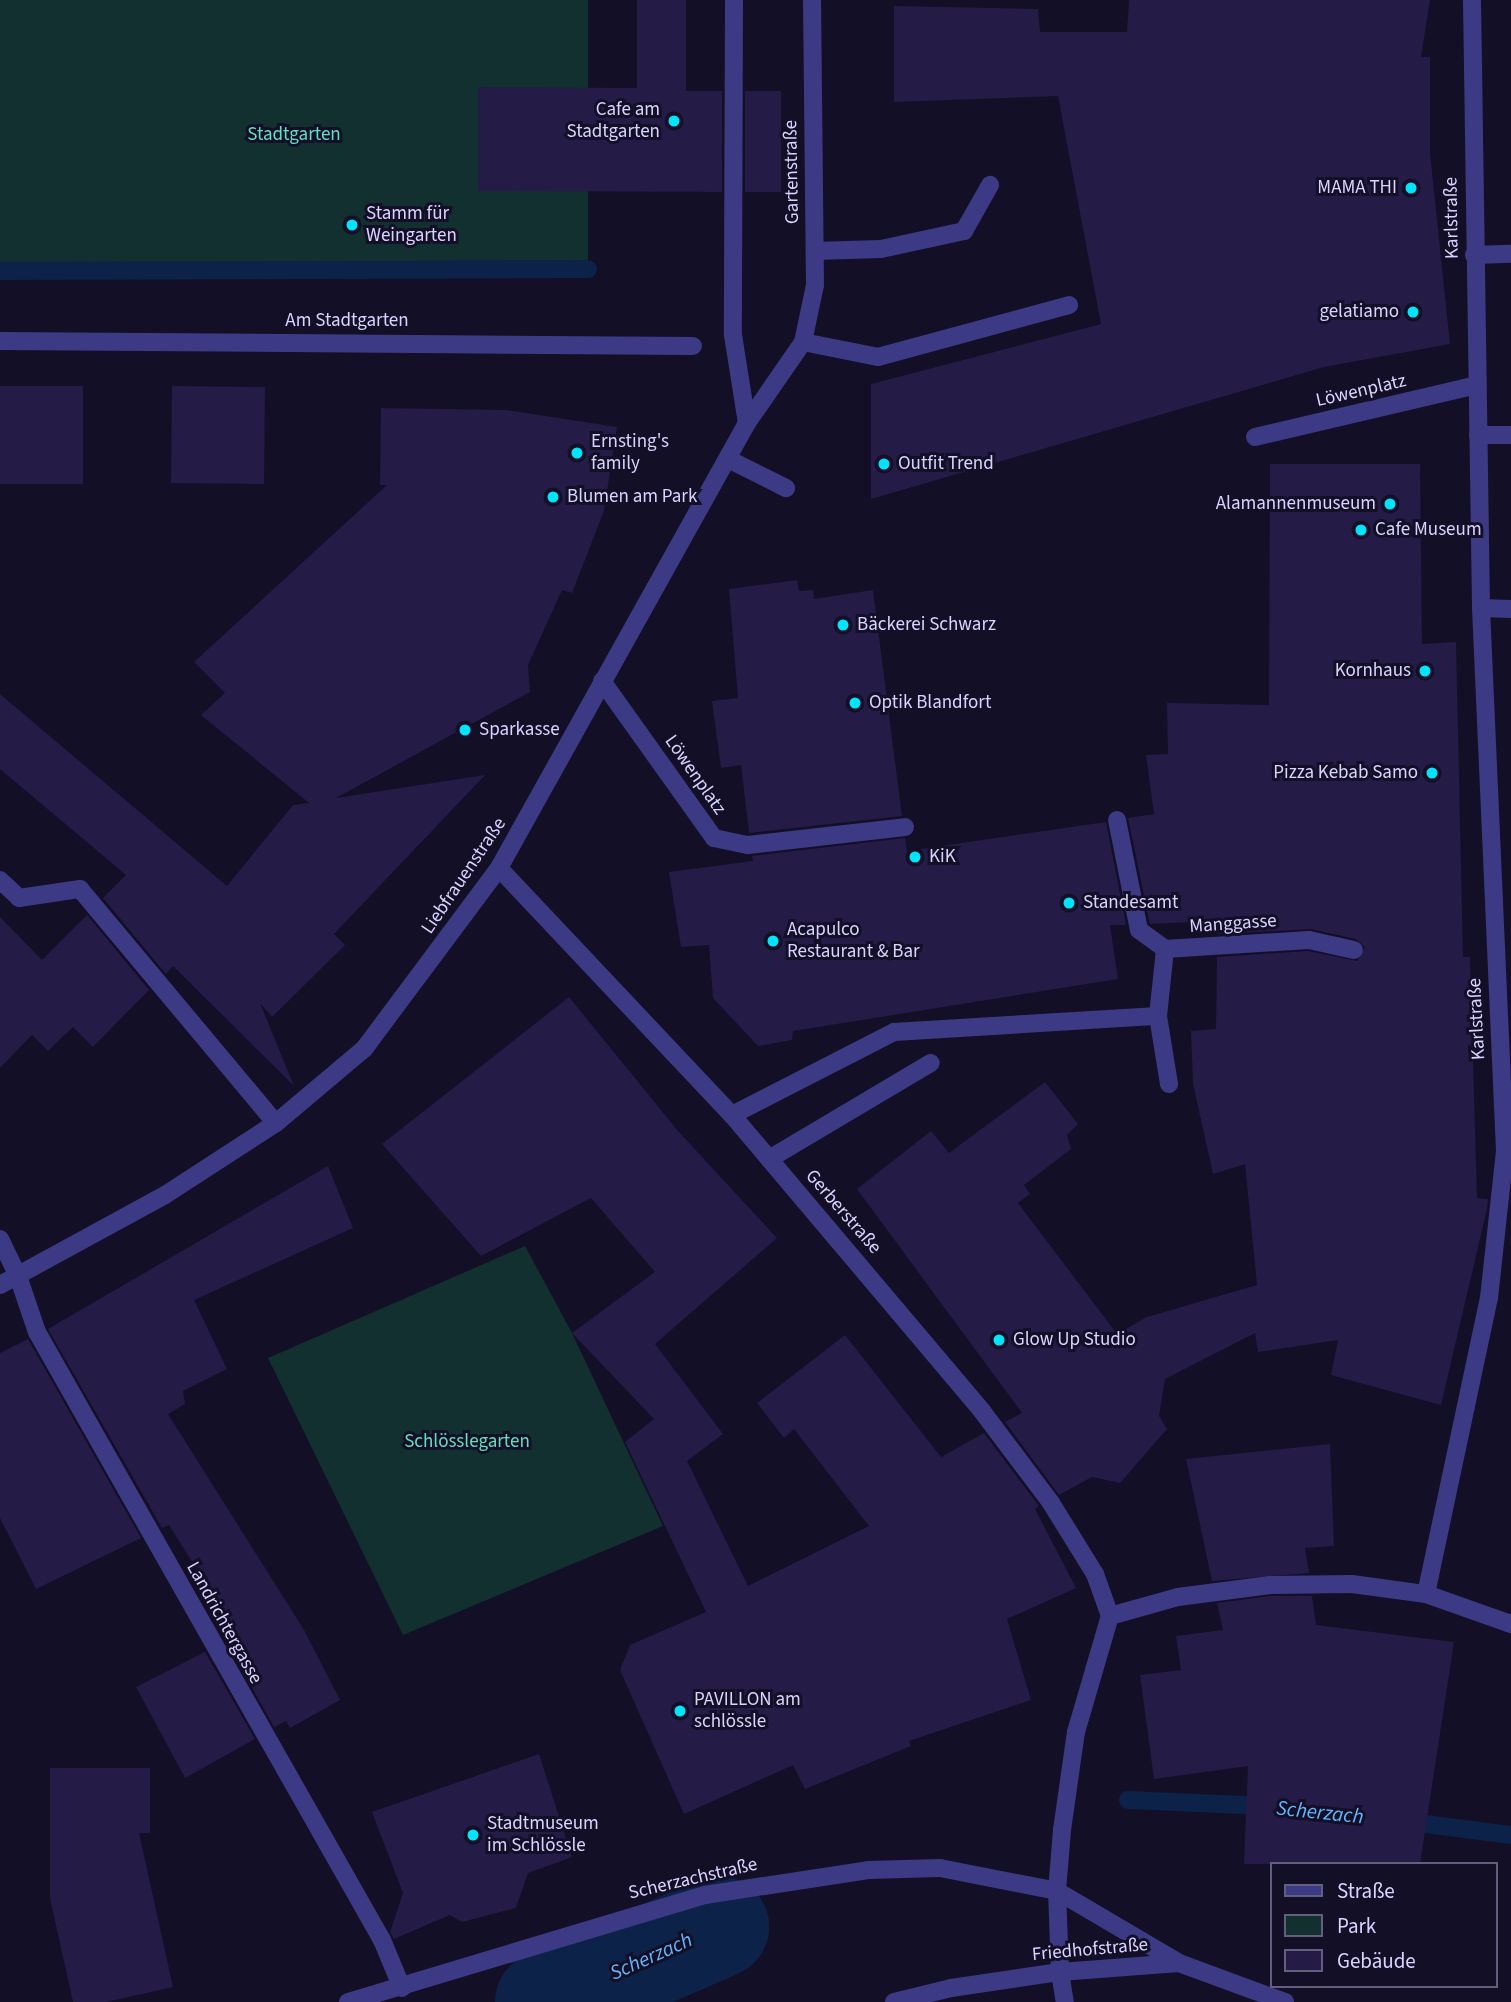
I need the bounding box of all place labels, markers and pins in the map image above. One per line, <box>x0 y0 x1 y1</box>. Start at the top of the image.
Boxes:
place label: Cafe am Stadtgarten <box>567 99 660 143</box>
marker: Cafe am Stadtgarten <box>666 113 682 129</box>
place label: MAMA THI <box>1317 177 1397 199</box>
marker: MAMA THI <box>1403 180 1419 196</box>
place label: Stamm für Weingarten <box>366 203 457 247</box>
marker: Stamm für Weingarten <box>344 217 360 233</box>
place label: gelatiamo <box>1319 301 1399 323</box>
marker: gelatiamo <box>1405 304 1421 320</box>
place label: Ernsting's family <box>591 431 669 475</box>
marker: Ernsting's family <box>569 445 585 461</box>
place label: Outfit Trend <box>898 453 994 475</box>
marker: Outfit Trend <box>876 456 892 472</box>
place label: Blumen am Park <box>567 486 697 508</box>
marker: Blumen am Park <box>545 489 561 505</box>
place label: Alamannenmuseum <box>1216 493 1376 515</box>
marker: Alamannenmuseum <box>1382 496 1398 512</box>
place label: Cafe Museum <box>1375 519 1482 541</box>
marker: Cafe Museum <box>1353 522 1369 538</box>
place label: Bäckerei Schwarz <box>857 614 996 636</box>
marker: Bäckerei Schwarz <box>835 617 851 633</box>
place label: Kornhaus <box>1335 660 1411 682</box>
marker: Kornhaus <box>1417 663 1433 679</box>
place label: Optik Blandfort <box>869 692 991 714</box>
marker: Optik Blandfort <box>847 695 863 711</box>
place label: Sparkasse <box>479 719 560 741</box>
marker: Sparkasse <box>457 722 473 738</box>
place label: Pizza Kebab Samo <box>1273 762 1418 784</box>
marker: Pizza Kebab Samo <box>1424 765 1440 781</box>
place label: KiK <box>929 846 956 868</box>
marker: KiK <box>907 849 923 865</box>
place label: Standesamt <box>1083 892 1178 914</box>
marker: Standesamt <box>1061 895 1077 911</box>
place label: Acapulco Restaurant & Bar <box>787 919 920 963</box>
marker: Acapulco Restaurant & Bar <box>765 933 781 949</box>
place label: Glow Up Studio <box>1013 1329 1136 1351</box>
marker: Glow Up Studio <box>991 1332 1007 1348</box>
place label: PAVILLON am schlössle <box>694 1689 801 1733</box>
marker: PAVILLON am schlössle <box>672 1703 688 1719</box>
place label: Stadtmuseum im Schlössle <box>487 1813 599 1857</box>
marker: Stadtmuseum im Schlössle <box>465 1827 481 1843</box>

